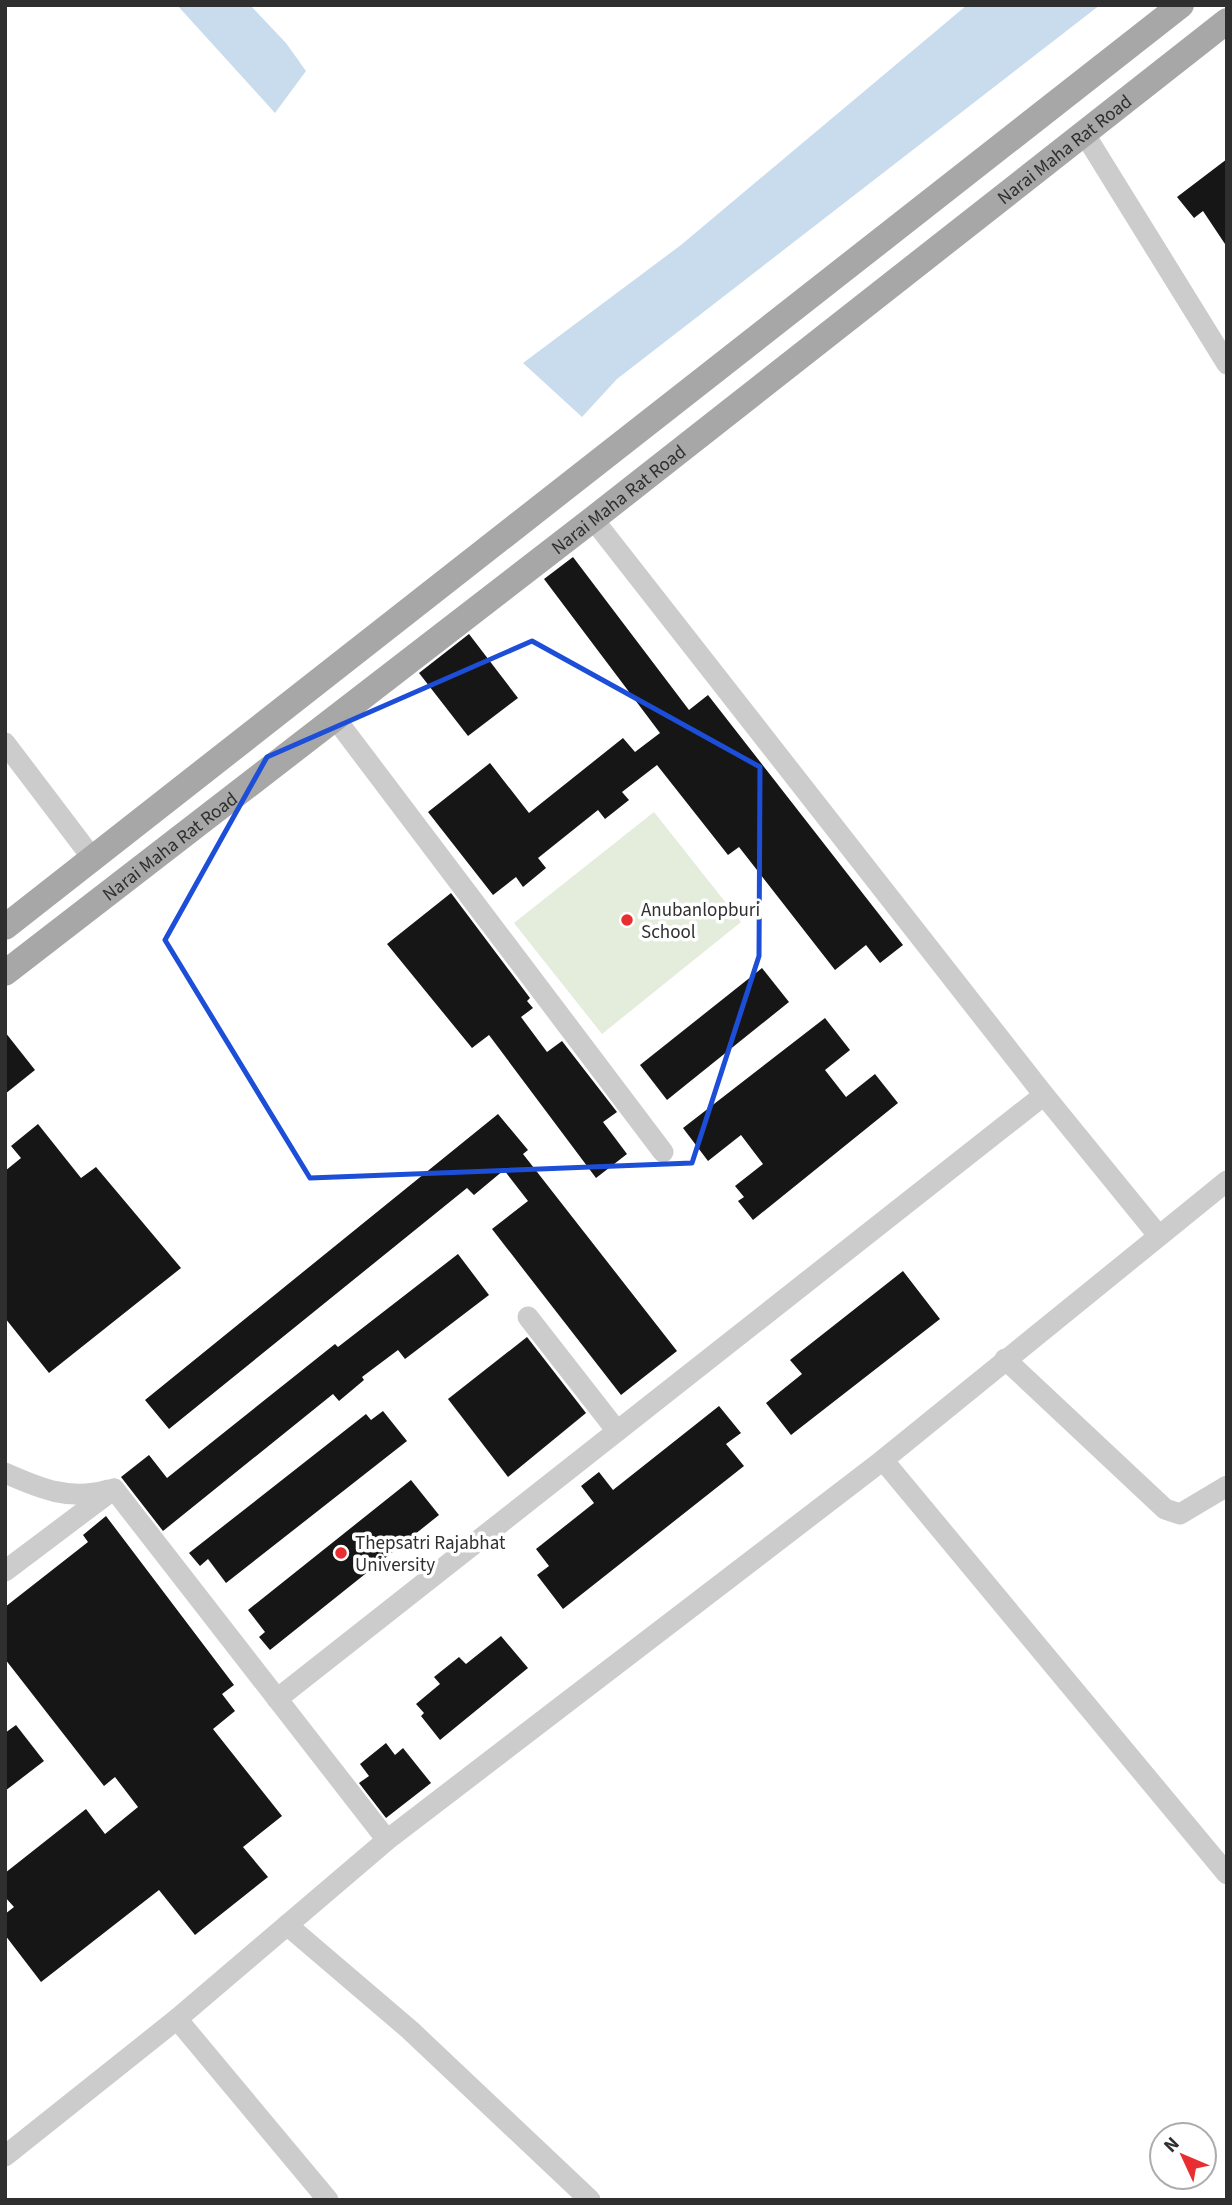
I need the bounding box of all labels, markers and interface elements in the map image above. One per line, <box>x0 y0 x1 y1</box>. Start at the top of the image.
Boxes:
street label: Narai Maha Rat Road <box>992 89 1138 211</box>
street label: Narai Maha Rat Road <box>546 439 692 561</box>
street label: Narai Maha Rat Road <box>97 786 244 908</box>
place label: Anubanlopburi School <box>641 897 760 946</box>
marker: Anubanlopburi School <box>619 912 635 928</box>
place label: Thepsatri Rajabhat University <box>355 1530 506 1579</box>
marker: Thepsatri Rajabhat University <box>333 1545 349 1561</box>
north arrow <box>1148 2121 1218 2191</box>
text: N <box>1158 2131 1186 2159</box>

